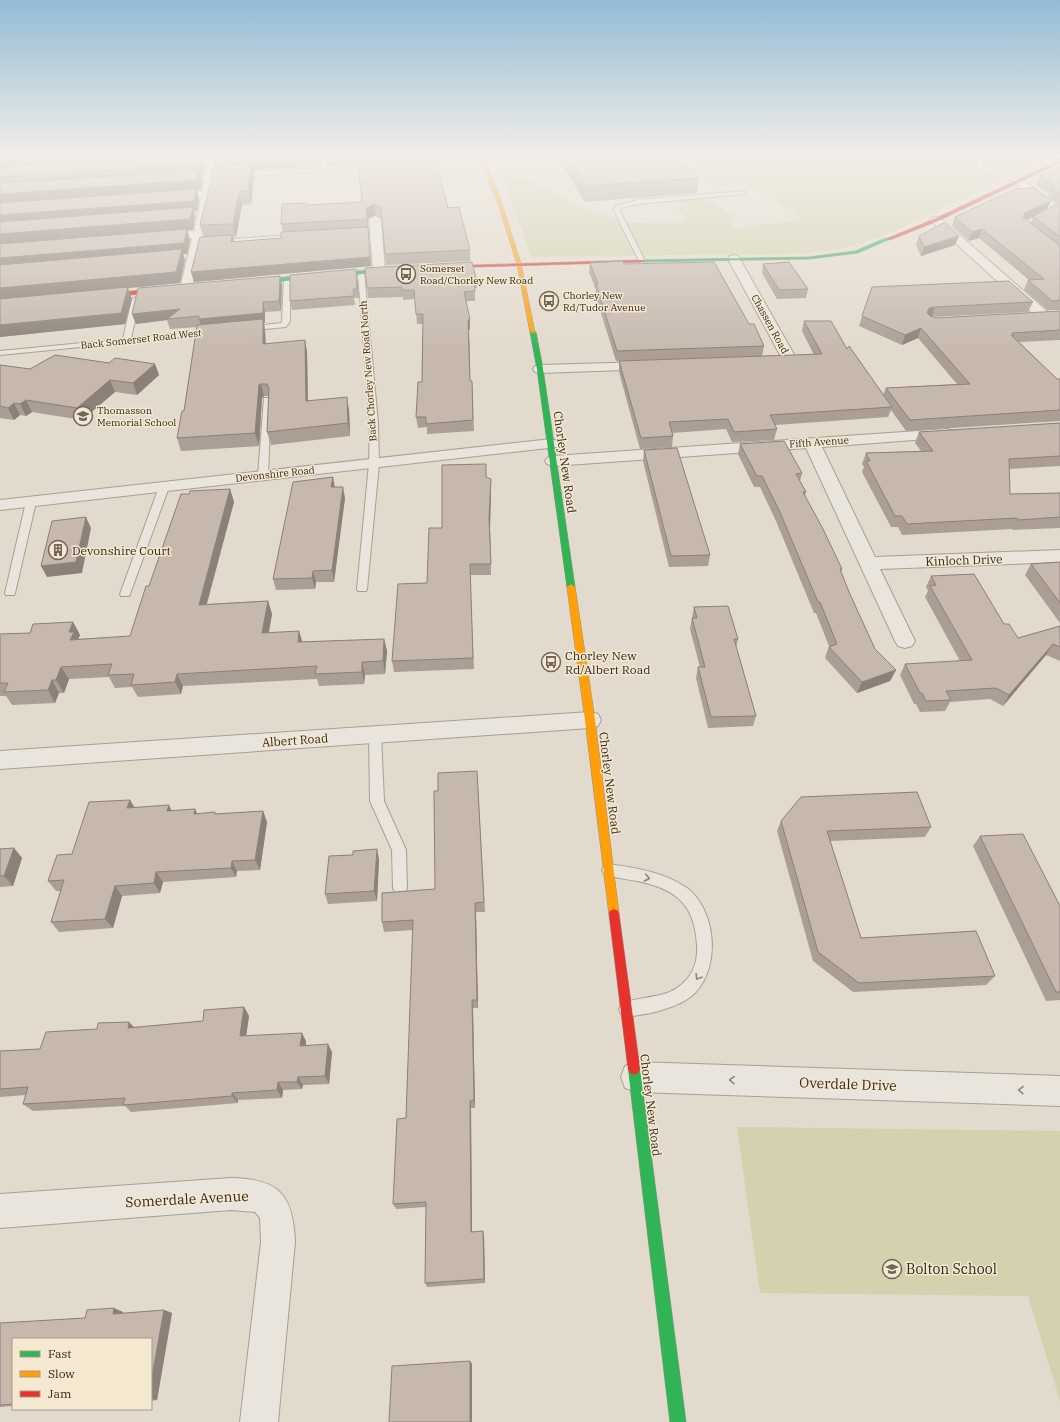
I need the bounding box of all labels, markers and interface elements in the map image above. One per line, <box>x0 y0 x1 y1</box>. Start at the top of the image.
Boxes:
place label: Somerset Road/Chorley New Road <box>420 262 533 287</box>
bus stop icon: Somerset Road/Chorley New Road <box>395 263 417 285</box>
place label: Chorley New Rd/Tudor Avenue <box>563 289 646 314</box>
bus stop icon: Chorley New Rd/Tudor Avenue <box>538 290 560 312</box>
street label: Chassen Road <box>748 292 792 356</box>
street label: Back Chorley New Road North <box>357 300 379 442</box>
street label: Back Somerset Road West <box>80 326 203 352</box>
place label: Thomasson Memorial School <box>97 404 176 429</box>
school or university icon: Thomasson Memorial School <box>72 405 94 427</box>
street label: Chorley New Road <box>550 410 580 514</box>
street label: Fifth Avenue <box>789 433 849 451</box>
street label: Devonshire Road <box>235 463 315 485</box>
building icon: Devonshire Court <box>47 539 69 561</box>
place label: Devonshire Court <box>72 543 171 558</box>
street label: Kinloch Drive <box>925 551 1003 569</box>
place label: Chorley New Rd/Albert Road <box>565 648 651 677</box>
bus stop icon: Chorley New Rd/Albert Road <box>540 651 562 673</box>
street label: Albert Road <box>261 730 329 750</box>
street label: Chorley New Road <box>596 731 624 835</box>
one-way arrow <box>644 873 650 881</box>
one-way arrow <box>695 972 702 979</box>
street label: Chorley New Road <box>637 1053 665 1157</box>
street label: Overdale Drive <box>799 1073 897 1095</box>
one-way arrow <box>729 1076 735 1084</box>
one-way arrow <box>1018 1086 1024 1094</box>
street label: Somerdale Avenue <box>125 1187 249 1211</box>
school or university icon: Bolton School <box>881 1258 903 1280</box>
place label: Bolton School <box>906 1260 997 1278</box>
legend <box>12 1338 152 1410</box>
text: Fast <box>48 1346 72 1361</box>
text: Slow <box>48 1366 75 1381</box>
text: Jam <box>48 1386 72 1401</box>

